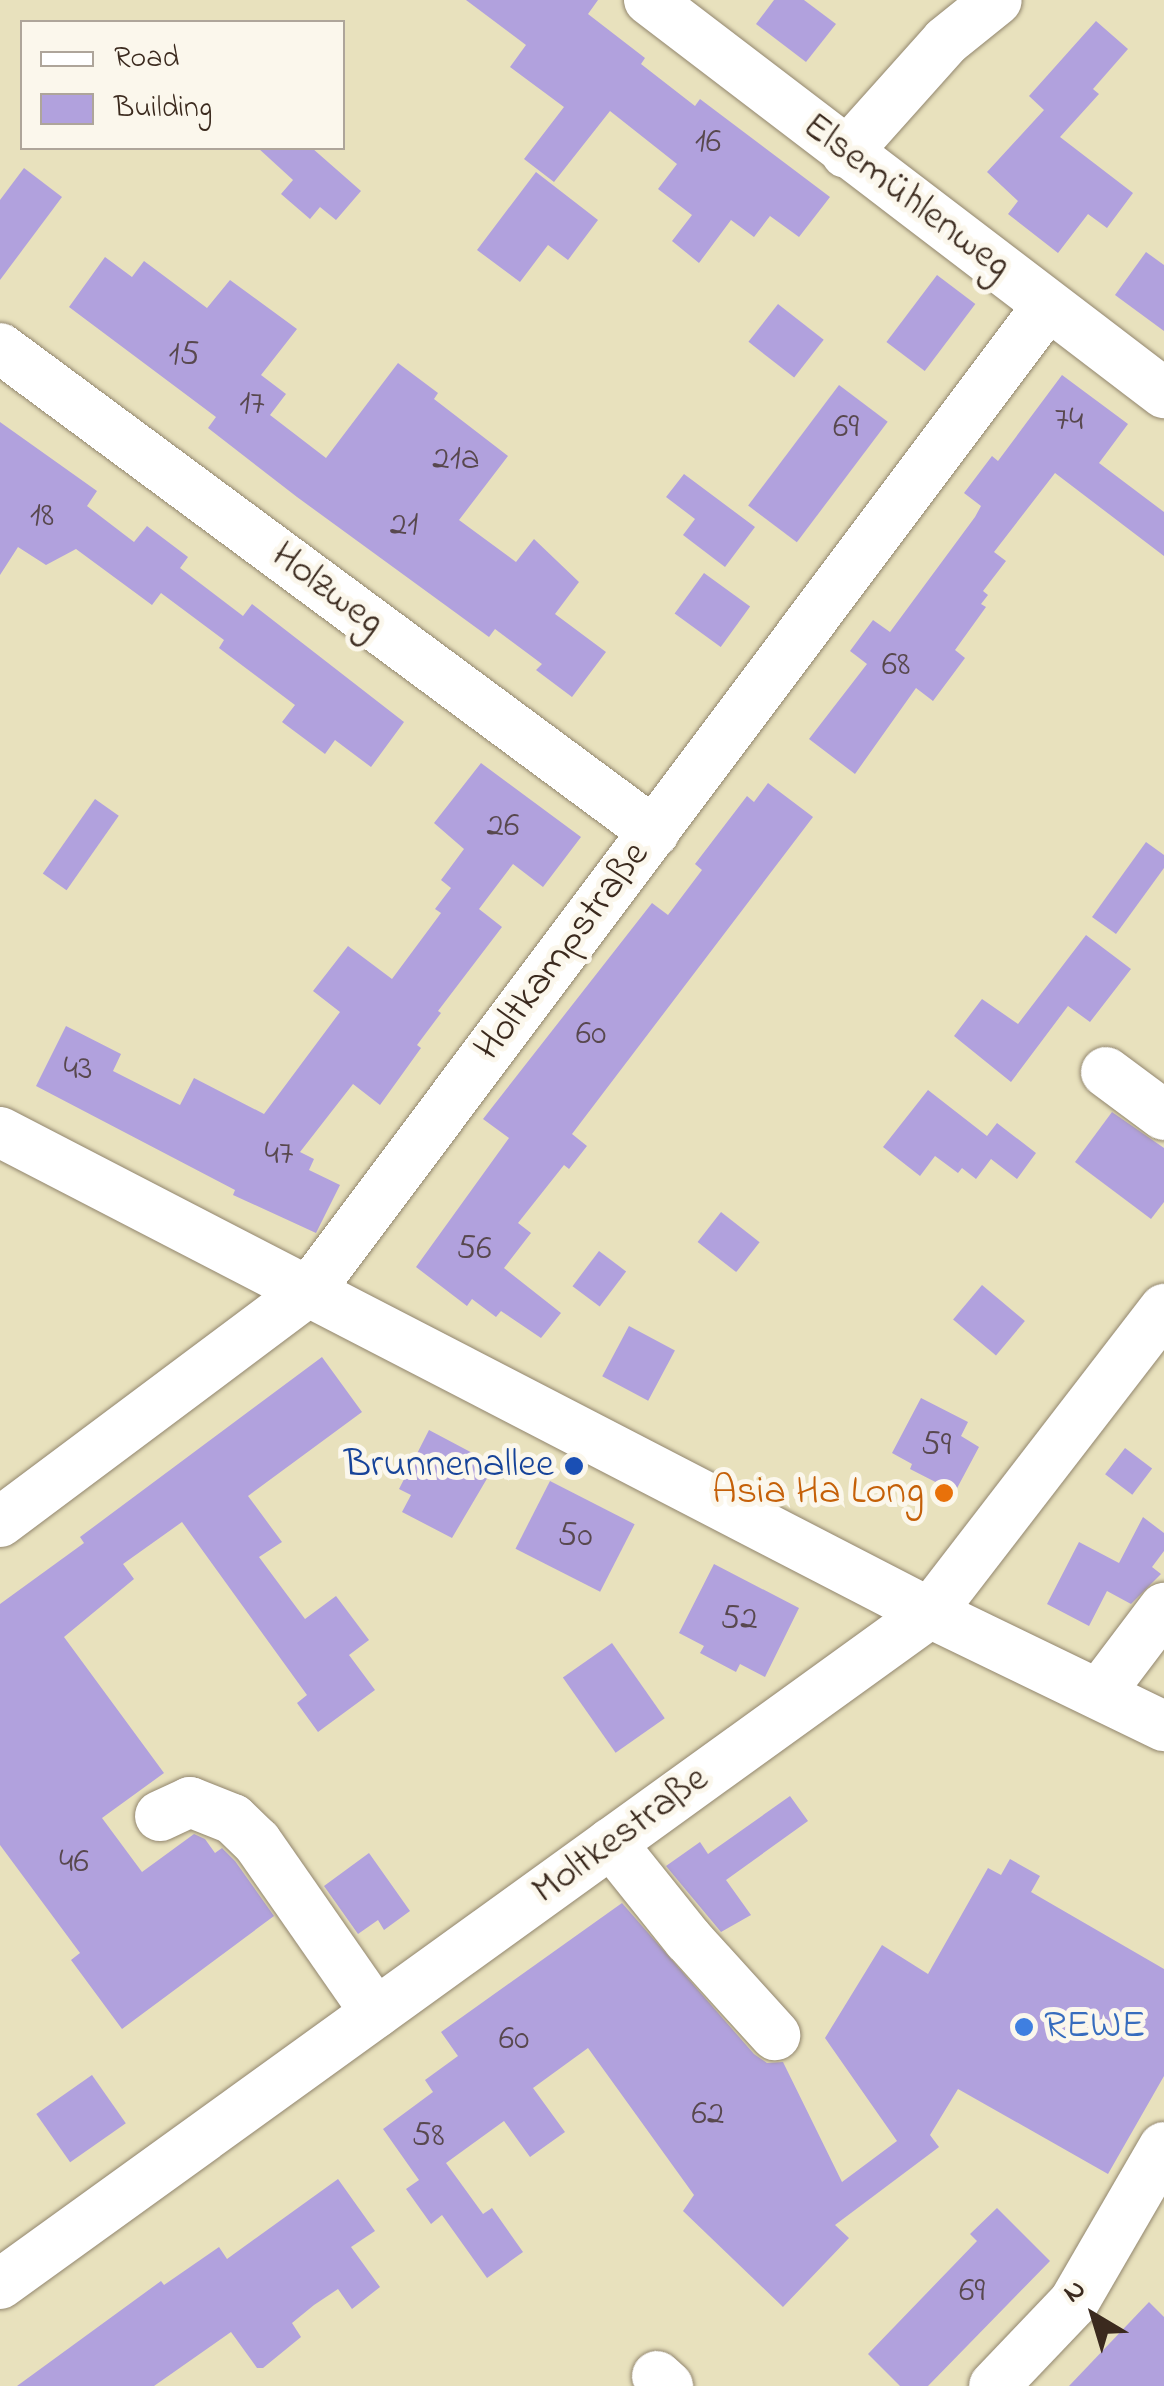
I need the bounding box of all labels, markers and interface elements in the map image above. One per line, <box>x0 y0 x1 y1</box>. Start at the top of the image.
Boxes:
legend <box>20 20 345 150</box>
text: Road <box>114 37 179 81</box>
text: Building <box>114 87 212 131</box>
street label: Elsemühlenweg <box>792 103 1020 291</box>
house number: 16 <box>695 122 721 164</box>
house number: 15 <box>168 335 200 377</box>
house number: 17 <box>239 384 265 426</box>
house number: 74 <box>1055 400 1083 442</box>
house number: 69 <box>833 407 859 449</box>
house number: 21a <box>432 439 480 481</box>
house number: 18 <box>30 496 54 538</box>
house number: 21 <box>390 505 418 547</box>
street label: Holzweg <box>261 532 393 648</box>
house number: 68 <box>882 645 910 687</box>
house number: 26 <box>487 806 519 848</box>
street label: Holtkampstraße <box>465 833 661 1071</box>
house number: 60 <box>576 1014 606 1056</box>
house number: 43 <box>64 1049 92 1091</box>
house number: 47 <box>265 1134 293 1176</box>
house number: 56 <box>456 1229 492 1271</box>
house number: 59 <box>921 1425 951 1467</box>
place label: Brunnenallee <box>344 1442 554 1490</box>
marker: Brunnenallee <box>563 1455 585 1477</box>
place label: Asia Ha Long <box>712 1469 924 1517</box>
marker: Asia Ha Long <box>933 1482 955 1504</box>
house number: 50 <box>557 1516 593 1558</box>
house number: 52 <box>720 1599 758 1641</box>
street label: Moltkestraße <box>524 1756 718 1916</box>
house number: 46 <box>59 1842 89 1884</box>
place label: REWE <box>1044 2003 1146 2051</box>
marker: REWE <box>1013 2016 1035 2038</box>
house number: 60 <box>499 2019 529 2061</box>
house number: 62 <box>692 2094 724 2136</box>
house number: 58 <box>411 2116 445 2158</box>
north arrow <box>1044 2266 1144 2366</box>
text: N <box>1055 2270 1095 2314</box>
house number: 69 <box>959 2271 985 2313</box>

